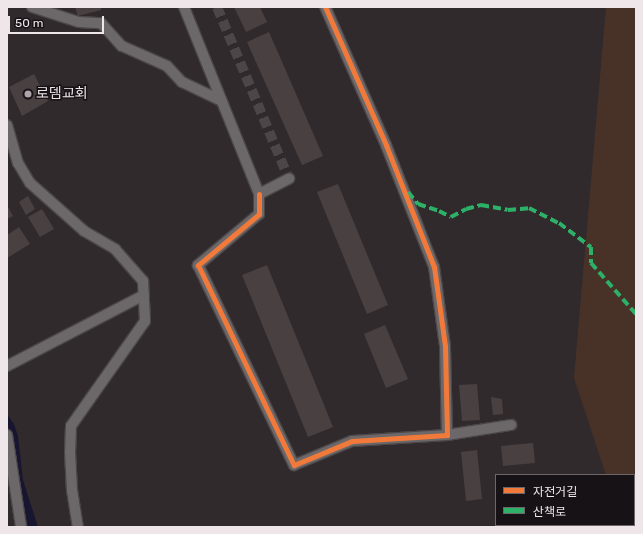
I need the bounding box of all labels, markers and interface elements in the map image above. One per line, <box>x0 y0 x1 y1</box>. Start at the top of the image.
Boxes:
scale bar <box>10 8 106 34</box>
text: 50 m <box>15 16 43 30</box>
place label: 로뎀교회 <box>36 86 88 102</box>
marker: 로뎀교회 <box>23 89 33 99</box>
legend <box>495 474 635 526</box>
text: 자전거길 <box>533 485 577 499</box>
text: 산책로 <box>533 505 566 519</box>

